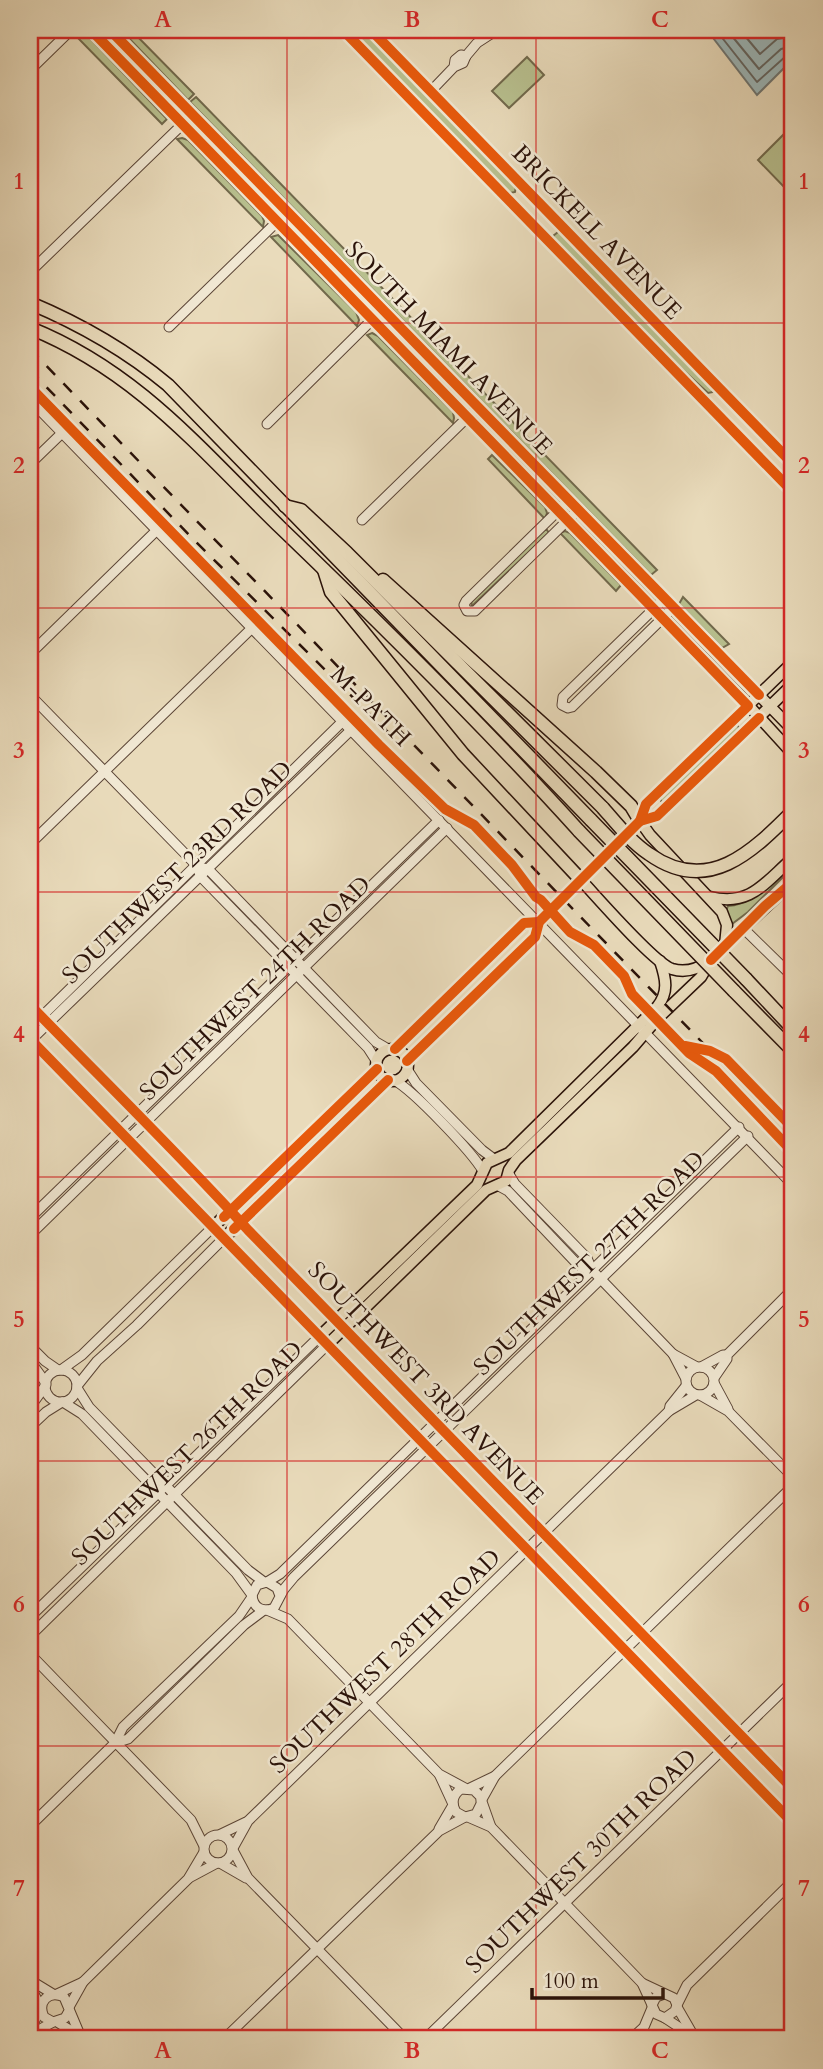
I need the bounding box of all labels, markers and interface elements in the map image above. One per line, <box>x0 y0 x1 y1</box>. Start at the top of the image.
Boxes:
text: A <box>154 4 172 35</box>
text: B <box>404 4 420 35</box>
text: C <box>651 4 669 35</box>
street label: BRICKELL AVENUE <box>504 137 689 327</box>
text: 1 <box>13 166 25 197</box>
text: 1 <box>798 166 810 197</box>
street label: SOUTH MIAMI AVENUE <box>337 234 560 463</box>
text: 2 <box>13 450 25 481</box>
text: 2 <box>798 450 810 481</box>
street label: M-PATH <box>323 659 418 754</box>
text: 3 <box>13 735 25 766</box>
text: 3 <box>798 735 810 766</box>
street label: SOUTHWEST 23RD ROAD <box>55 753 300 991</box>
street label: SOUTHWEST 24TH ROAD <box>132 869 378 1108</box>
text: 4 <box>13 1019 25 1050</box>
text: 4 <box>798 1019 810 1050</box>
street label: SOUTHWEST 27TH ROAD <box>466 1144 712 1383</box>
street label: SOUTHWEST 3RD AVENUE <box>300 1254 551 1512</box>
text: 5 <box>13 1304 25 1335</box>
text: 5 <box>798 1304 810 1335</box>
street label: SOUTHWEST 26TH ROAD <box>64 1334 310 1573</box>
street label: SOUTHWEST 28TH ROAD <box>262 1542 508 1781</box>
text: 6 <box>13 1589 25 1620</box>
text: 6 <box>798 1589 810 1620</box>
street label: SOUTHWEST 30TH ROAD <box>458 1742 704 1981</box>
text: 7 <box>13 1873 25 1904</box>
text: 7 <box>798 1873 810 1904</box>
scale bar <box>532 1957 664 2001</box>
text: 100 m <box>543 1967 599 1996</box>
text: A <box>154 2035 172 2066</box>
text: B <box>404 2035 420 2066</box>
text: C <box>651 2035 669 2066</box>

